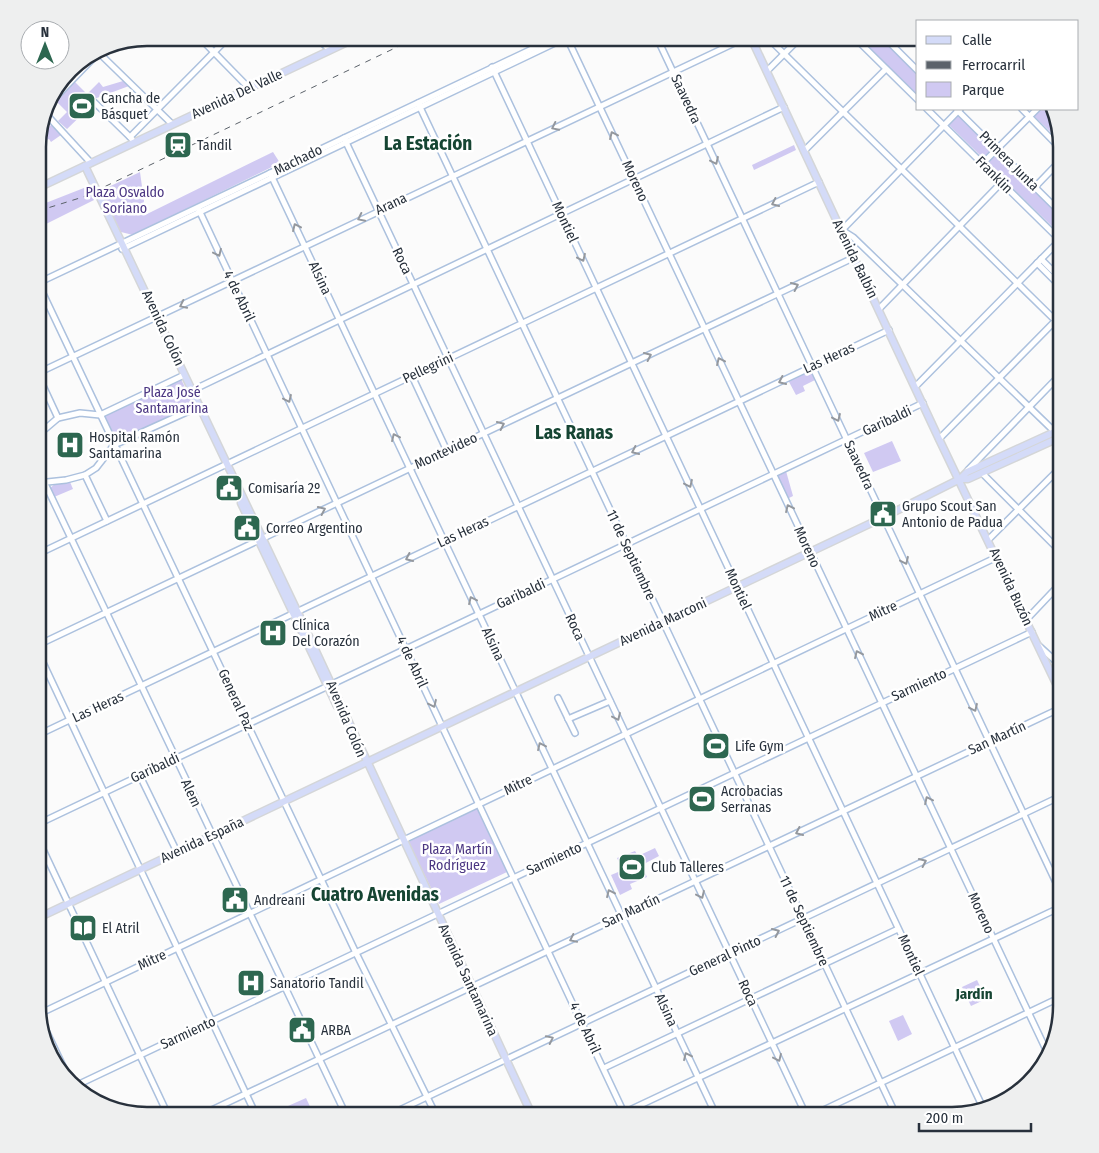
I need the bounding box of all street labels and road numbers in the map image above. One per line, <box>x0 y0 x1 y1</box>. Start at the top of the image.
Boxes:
street label: Avenida Del Valle <box>189 65 285 123</box>
street label: Saavedra <box>667 72 705 126</box>
street label: Primera Junta <box>976 128 1043 195</box>
street label: Machado <box>271 141 325 179</box>
street label: Franklin <box>972 153 1016 197</box>
street label: Moreno <box>618 158 652 204</box>
street label: Arana <box>372 189 410 219</box>
street label: Montiel <box>548 199 582 246</box>
street label: Avenida Balbín <box>829 217 881 301</box>
street label: Roca <box>388 245 416 277</box>
street label: Alsina <box>305 259 335 297</box>
street label: 4 de Abril <box>219 268 259 325</box>
street label: Avenida Colón <box>138 287 188 369</box>
street label: Las Heras <box>801 339 857 377</box>
street label: Pellegrini <box>400 349 456 387</box>
street label: Garibaldi <box>860 402 914 440</box>
street label: Montevideo <box>412 429 480 473</box>
street label: Saavedra <box>840 438 878 492</box>
street label: 11 de Septiembre <box>603 507 659 603</box>
street label: Las Heras <box>435 513 491 551</box>
street label: Moreno <box>790 524 824 570</box>
street label: Avenida Buzón <box>986 545 1036 629</box>
street label: Montiel <box>721 566 755 613</box>
street label: Garibaldi <box>494 575 548 613</box>
street label: Avenida Marconi <box>617 594 709 650</box>
street label: Mitre <box>866 597 900 625</box>
street label: Roca <box>561 611 589 643</box>
street label: Alsina <box>478 625 508 663</box>
street label: 4 de Abril <box>393 634 431 691</box>
street label: Sarmiento <box>889 665 949 705</box>
street label: General Paz <box>214 666 258 734</box>
street label: Avenida Colón <box>322 678 370 760</box>
street label: Las Heras <box>70 688 126 726</box>
street label: San Martín <box>965 717 1029 759</box>
street label: Garibaldi <box>128 749 182 787</box>
street label: Mitre <box>501 771 535 799</box>
street label: Alem <box>177 776 205 810</box>
street label: Avenida España <box>158 813 246 867</box>
street label: Sarmiento <box>524 839 584 879</box>
street label: 11 de Septiembre <box>776 873 832 969</box>
street label: San Martín <box>599 890 663 932</box>
street label: Moreno <box>964 890 998 936</box>
street label: Avenida Santamarina <box>435 921 502 1039</box>
street label: General Pinto <box>686 932 764 980</box>
street label: Montiel <box>894 932 928 979</box>
street label: Mitre <box>135 946 169 974</box>
street label: Roca <box>734 977 762 1009</box>
street label: Alsina <box>651 991 681 1029</box>
street label: 4 de Abril <box>566 1000 604 1057</box>
street label: Sarmiento <box>158 1013 218 1053</box>

